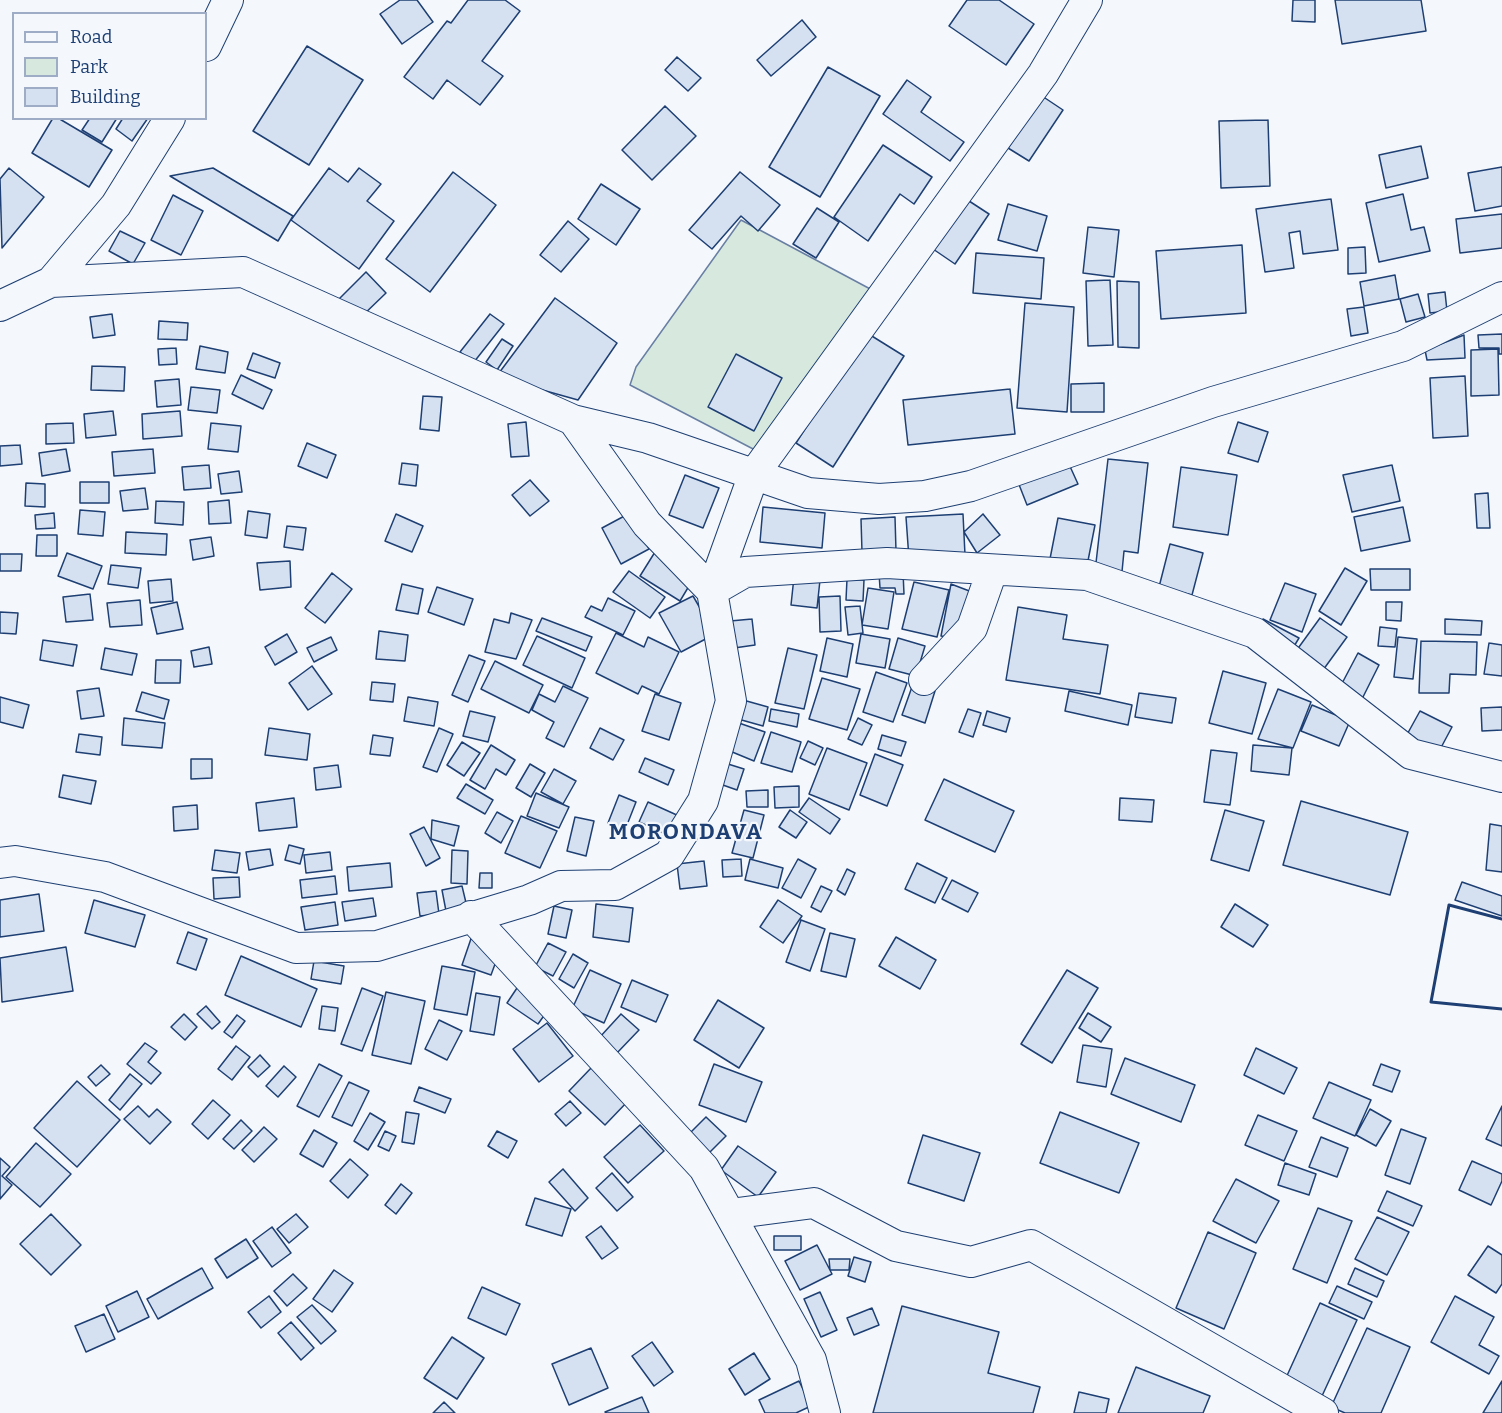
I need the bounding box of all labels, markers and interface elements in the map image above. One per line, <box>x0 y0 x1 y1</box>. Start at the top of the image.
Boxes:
legend <box>12 12 207 120</box>
text: Road <box>70 26 112 48</box>
text: Park <box>70 56 108 78</box>
text: Building <box>70 86 141 108</box>
district label: MORONDAVA <box>609 820 763 846</box>

